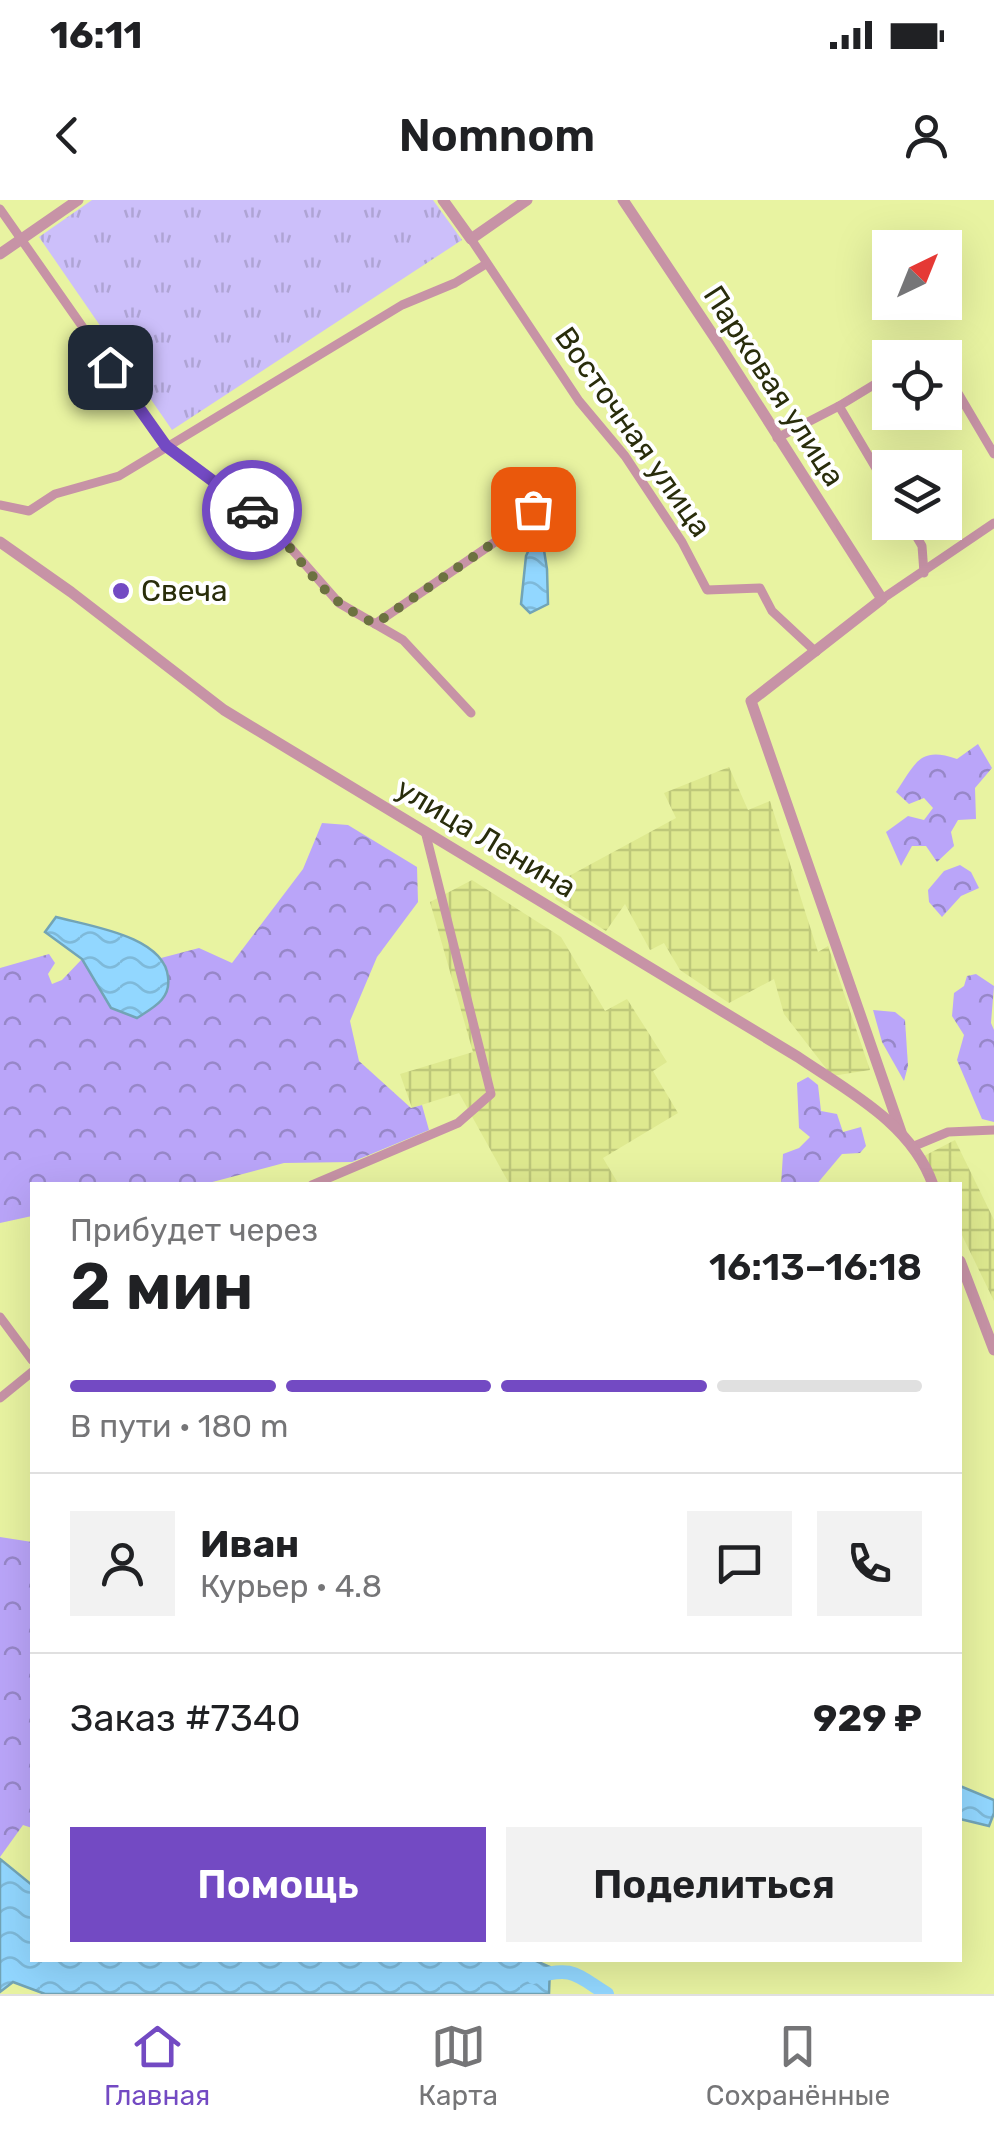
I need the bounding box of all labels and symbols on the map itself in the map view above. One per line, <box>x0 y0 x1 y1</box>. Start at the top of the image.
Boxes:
north arrow <box>872 230 962 320</box>
street label: Парковая улица <box>696 279 852 493</box>
street label: Восточная улица <box>547 320 719 544</box>
pin <box>68 325 153 410</box>
courier <box>202 460 302 560</box>
pin <box>491 467 576 552</box>
place label: Свеча <box>141 573 228 609</box>
marker: Свеча <box>110 580 132 602</box>
street label: улица Ленина <box>390 770 582 906</box>

